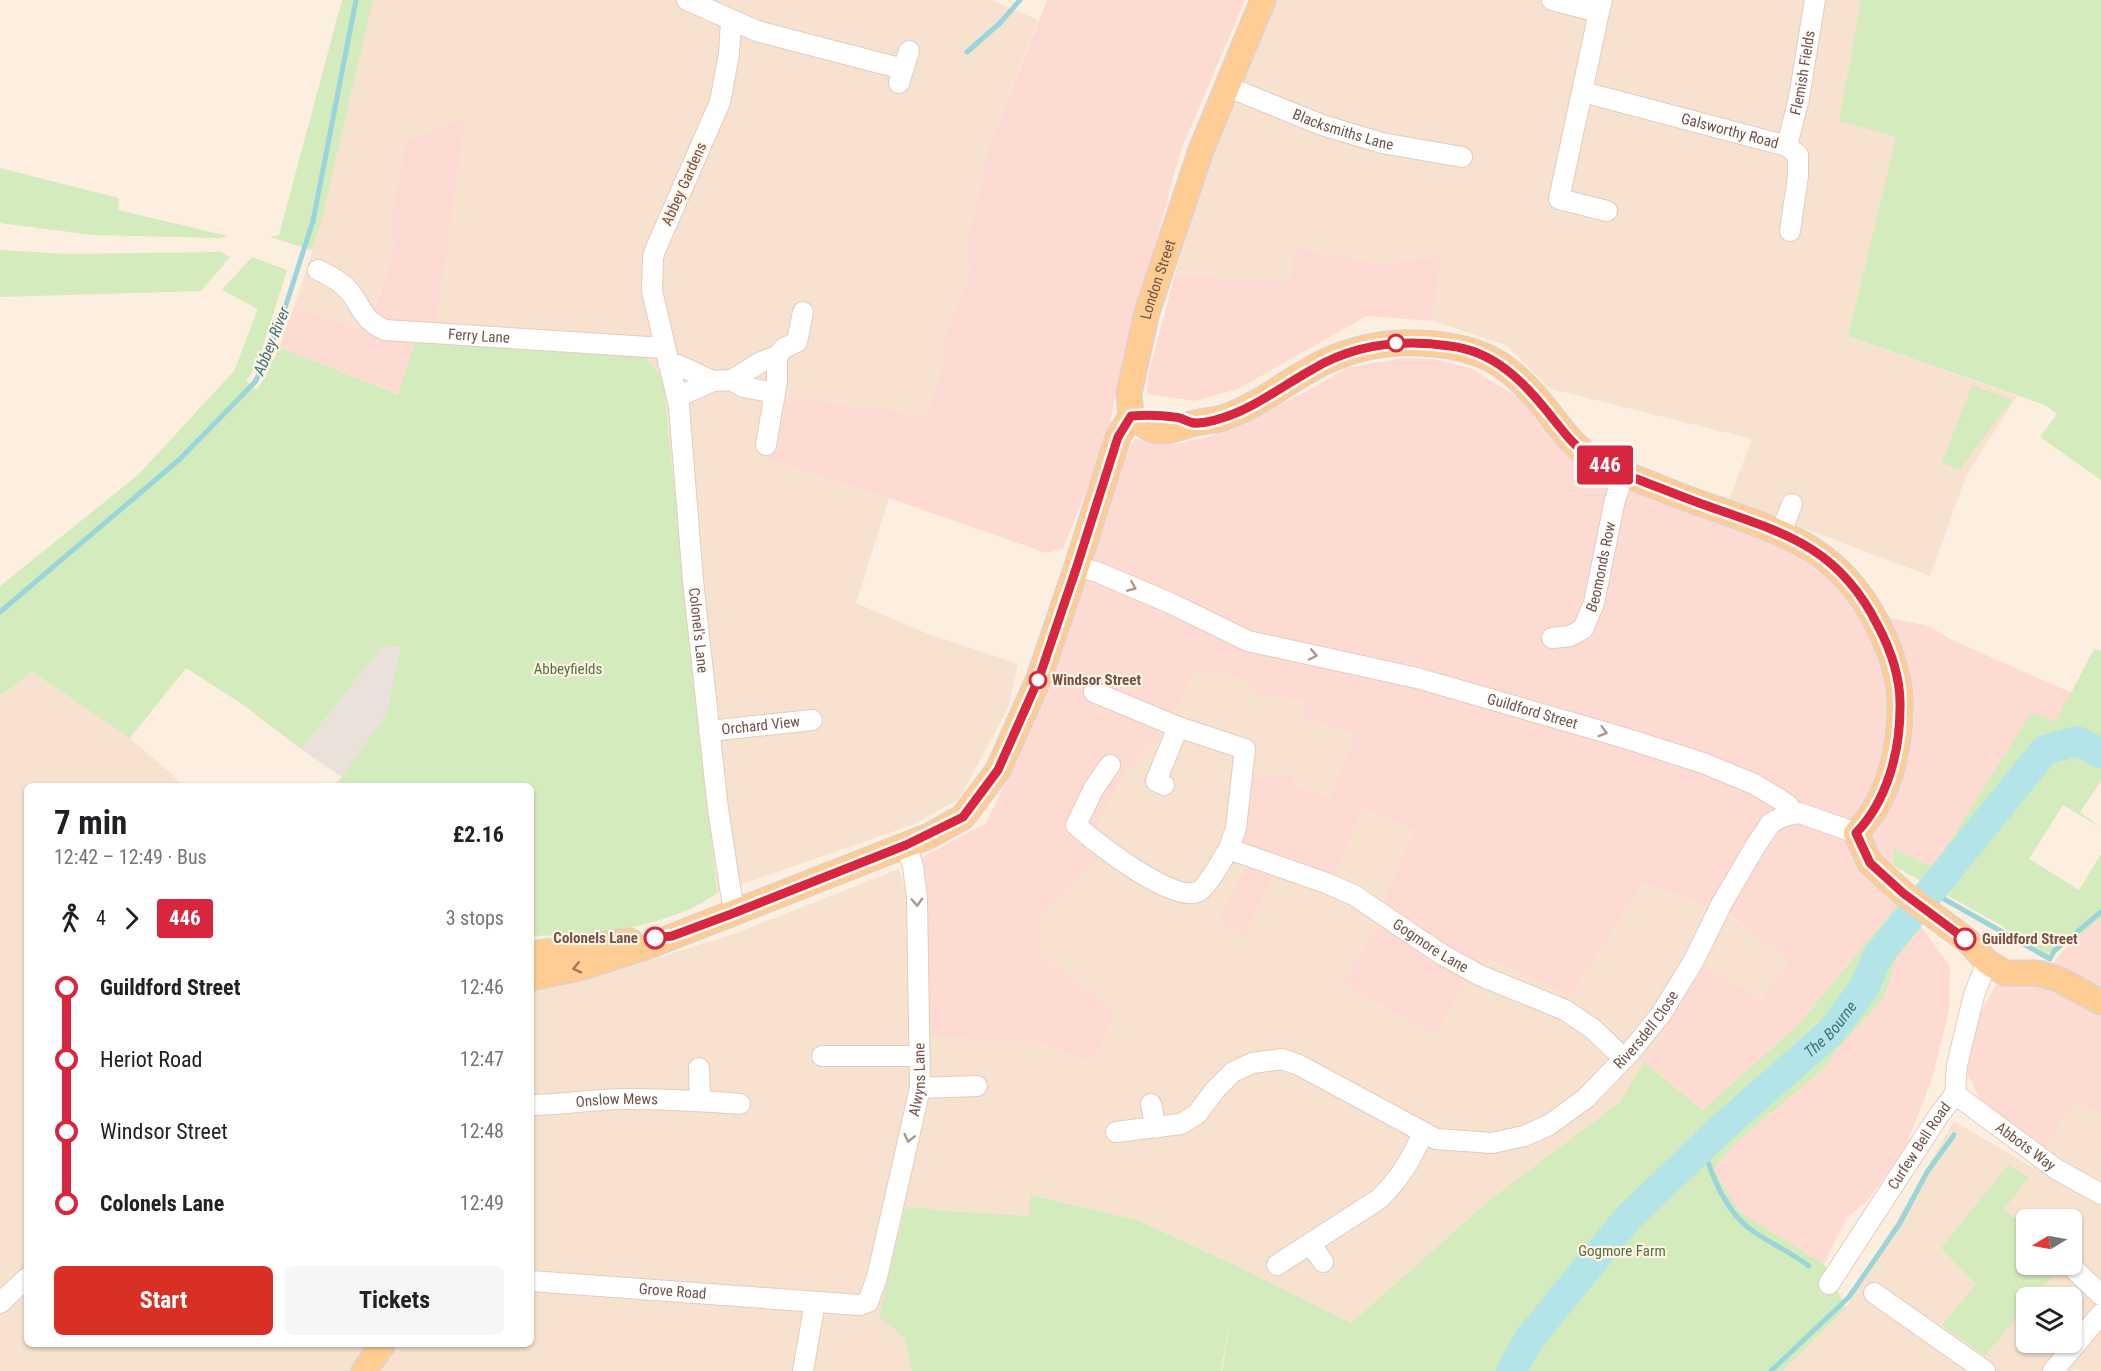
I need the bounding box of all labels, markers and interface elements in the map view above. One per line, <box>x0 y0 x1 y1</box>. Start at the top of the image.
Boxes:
street label: Flemish Fields <box>1786 29 1819 117</box>
street label: Blacksmiths Lane <box>1290 105 1395 154</box>
street label: Galsworthy Road <box>1679 109 1781 152</box>
street label: Abbey Gardens <box>658 139 710 228</box>
street label: London Street <box>1137 238 1179 321</box>
water label: Abbey River <box>249 303 294 379</box>
street label: Ferry Lane <box>448 325 510 347</box>
unlabelled marker <box>1387 334 1405 352</box>
line badge: 446 <box>1570 446 1640 484</box>
text: 446 <box>1589 453 1621 477</box>
street label: Beomonds Row <box>1582 520 1619 615</box>
one-way arrow <box>1125 580 1136 592</box>
street label: Colonel's Lane <box>685 587 712 674</box>
one-way arrow <box>1308 648 1318 661</box>
park label: Abbeyfields <box>534 660 603 678</box>
marker: Windsor Street <box>1029 671 1047 689</box>
place label: Windsor Street <box>1052 671 1141 689</box>
street label: Guildford Street <box>1485 690 1580 733</box>
street label: Orchard View <box>721 712 801 739</box>
one-way arrow <box>1597 725 1608 737</box>
text: 7 min <box>54 803 127 842</box>
text: £2.16 <box>453 822 504 847</box>
text: 12:42 – 12:49 · Bus <box>54 845 207 869</box>
one-way arrow <box>911 898 923 907</box>
icon: walk <box>54 902 87 935</box>
icon: forward <box>115 902 148 935</box>
text: 4 <box>96 906 106 930</box>
text: 446 <box>169 906 201 930</box>
text: 3 stops <box>446 906 504 930</box>
street label: Gogmore Lane <box>1389 915 1471 976</box>
marker: Colonels Lane <box>644 927 666 949</box>
marker: Guildford Street <box>1954 928 1976 950</box>
place label: Colonels Lane <box>553 929 638 947</box>
place label: Guildford Street <box>1982 930 2078 948</box>
one-way arrow <box>572 961 582 974</box>
text: Guildford Street <box>100 975 240 1000</box>
text: 12:46 <box>460 975 504 999</box>
street label: Riversdell Close <box>1610 987 1682 1073</box>
water label: The Bourne <box>1800 997 1861 1062</box>
street label: Alwyns Lane <box>905 1043 929 1118</box>
text: Heriot Road <box>100 1047 202 1072</box>
text: 12:47 <box>460 1047 504 1071</box>
street label: Onslow Mews <box>575 1090 658 1111</box>
street label: Curfew Bell Road <box>1884 1099 1955 1193</box>
street label: Abbots Way <box>1992 1118 2059 1175</box>
text: Windsor Street <box>100 1119 228 1144</box>
text: 12:48 <box>460 1119 504 1143</box>
one-way arrow <box>903 1133 916 1143</box>
text: Colonels Lane <box>100 1191 224 1216</box>
text: 12:49 <box>460 1191 504 1215</box>
north arrow <box>2016 1209 2082 1275</box>
map controls <box>2016 1209 2082 1353</box>
park label: Gogmore Farm <box>1578 1242 1666 1260</box>
button: Start <box>54 1266 273 1335</box>
button: Tickets <box>285 1266 504 1335</box>
street label: Grove Road <box>638 1280 707 1303</box>
button: layers <box>2016 1287 2082 1353</box>

